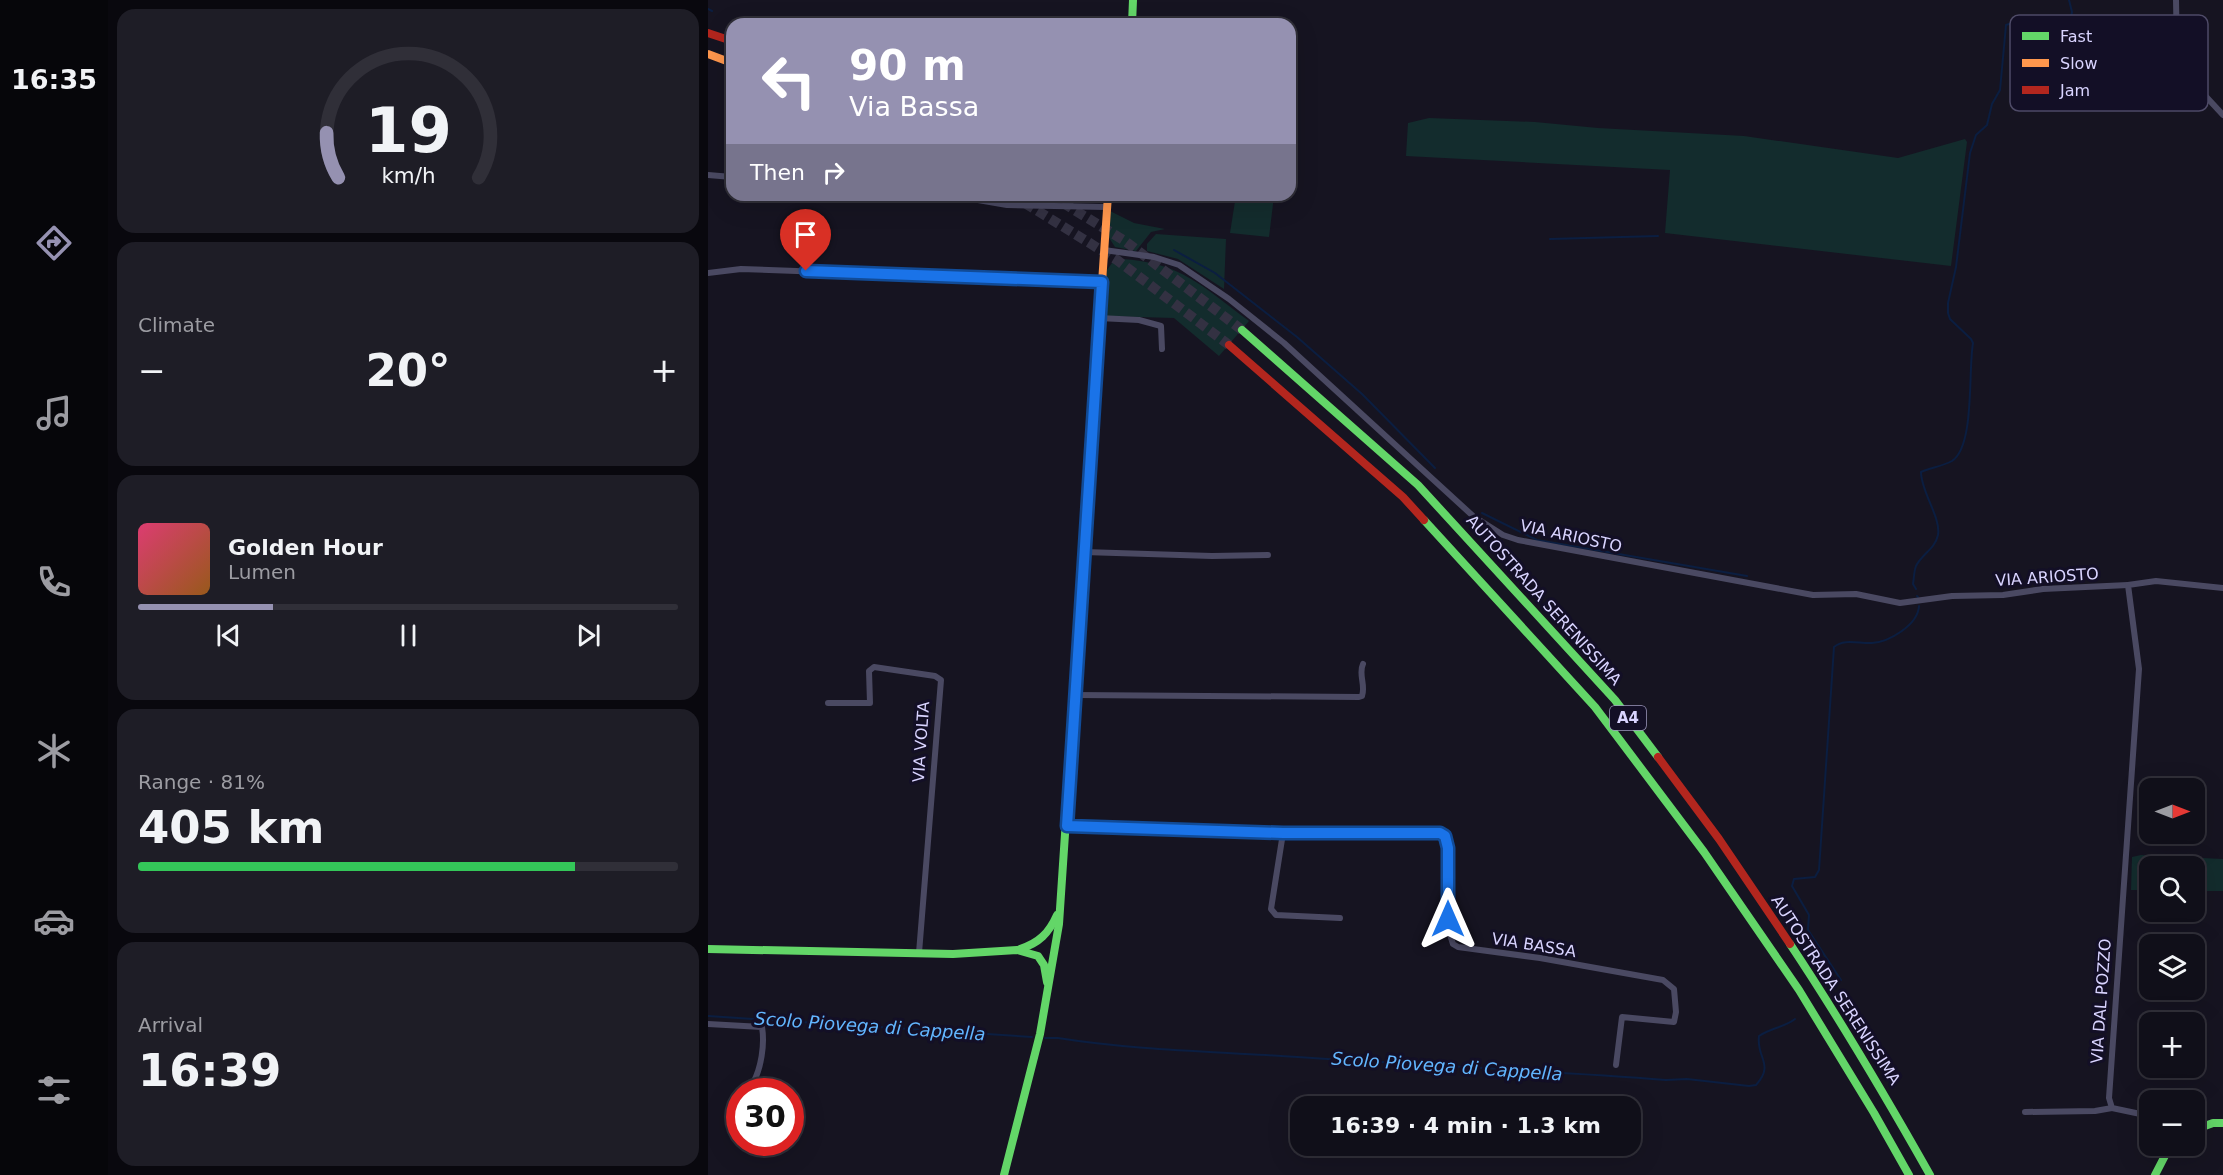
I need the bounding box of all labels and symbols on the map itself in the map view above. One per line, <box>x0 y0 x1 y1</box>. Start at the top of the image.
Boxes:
legend <box>2010 15 2208 111</box>
text: Fast <box>2060 27 2092 46</box>
text: Slow <box>2060 54 2097 73</box>
text: Jam <box>2059 81 2090 100</box>
pin <box>780 209 831 271</box>
street label: AUTOSTRADA SERENISSIMA <box>1463 511 1626 689</box>
street label: VIA ARIOSTO <box>1518 516 1624 556</box>
street label: VIA ARIOSTO <box>1995 564 2099 590</box>
street label: VIA VOLTA <box>909 701 933 783</box>
road number: A4 <box>1610 706 1646 730</box>
north arrow <box>2139 778 2205 844</box>
position arrow <box>1416 887 1480 951</box>
street label: AUTOSTRADA SERENISSIMA <box>1767 892 1905 1088</box>
street label: VIA BASSA <box>1490 929 1578 961</box>
street label: VIA DAL POZZO <box>2087 938 2115 1064</box>
water label: Scolo Piovega di Cappella <box>754 1007 986 1045</box>
water label: Scolo Piovega di Cappella <box>1331 1047 1563 1085</box>
speed limit sign: 30 <box>726 1078 804 1156</box>

